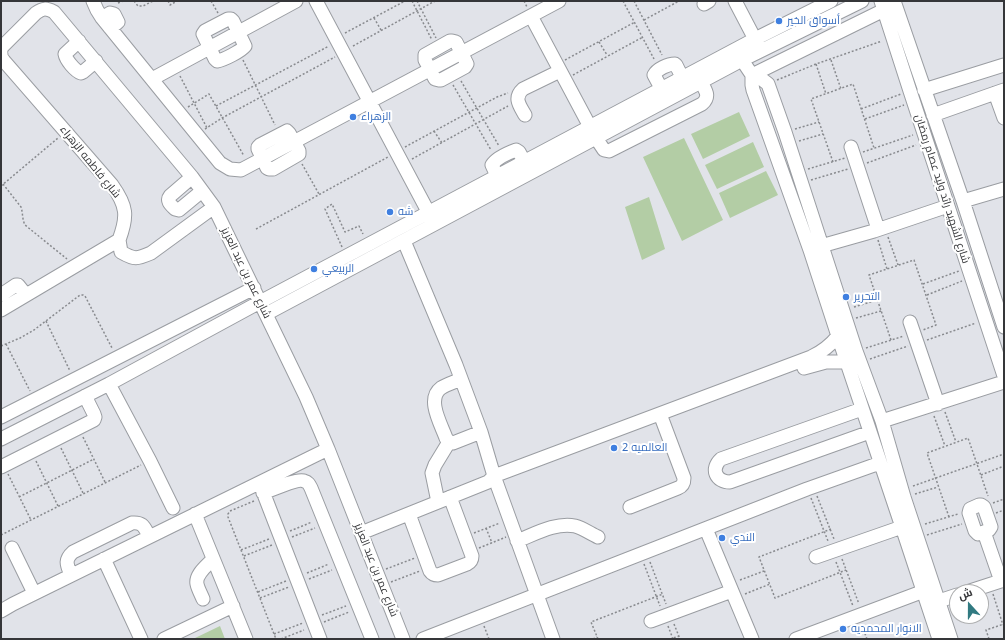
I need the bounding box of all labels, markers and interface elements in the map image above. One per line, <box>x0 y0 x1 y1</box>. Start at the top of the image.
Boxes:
place label: أسواق الخير <box>787 14 840 28</box>
marker: أسواق الخير <box>774 16 784 26</box>
place label: الزهراء <box>361 110 391 124</box>
marker: الزهراء <box>348 112 358 122</box>
street label: شارع الشهيد رائد وليد عصام رمضان <box>912 113 972 265</box>
street label: شارع فاطمه الزهراء <box>57 123 123 201</box>
place label: شه <box>398 205 413 219</box>
marker: شه <box>385 207 395 217</box>
street label: شارع عمر بن عبد العزيز <box>218 225 274 321</box>
place label: الربيعي <box>322 262 354 276</box>
marker: الربيعي <box>309 264 319 274</box>
place label: التحرير <box>854 290 880 304</box>
marker: التحرير <box>841 292 851 302</box>
place label: العالميه 2 <box>622 441 667 455</box>
marker: العالميه 2 <box>609 443 619 453</box>
street label: شارع عمر بن عبد العزيز <box>351 521 401 619</box>
place label: الندي <box>730 531 755 545</box>
marker: الندي <box>717 533 727 543</box>
north arrow <box>949 584 989 624</box>
text: ش <box>956 584 974 603</box>
place label: الانوار المحمديه <box>851 622 922 636</box>
marker: الانوار المحمديه <box>838 624 848 634</box>

